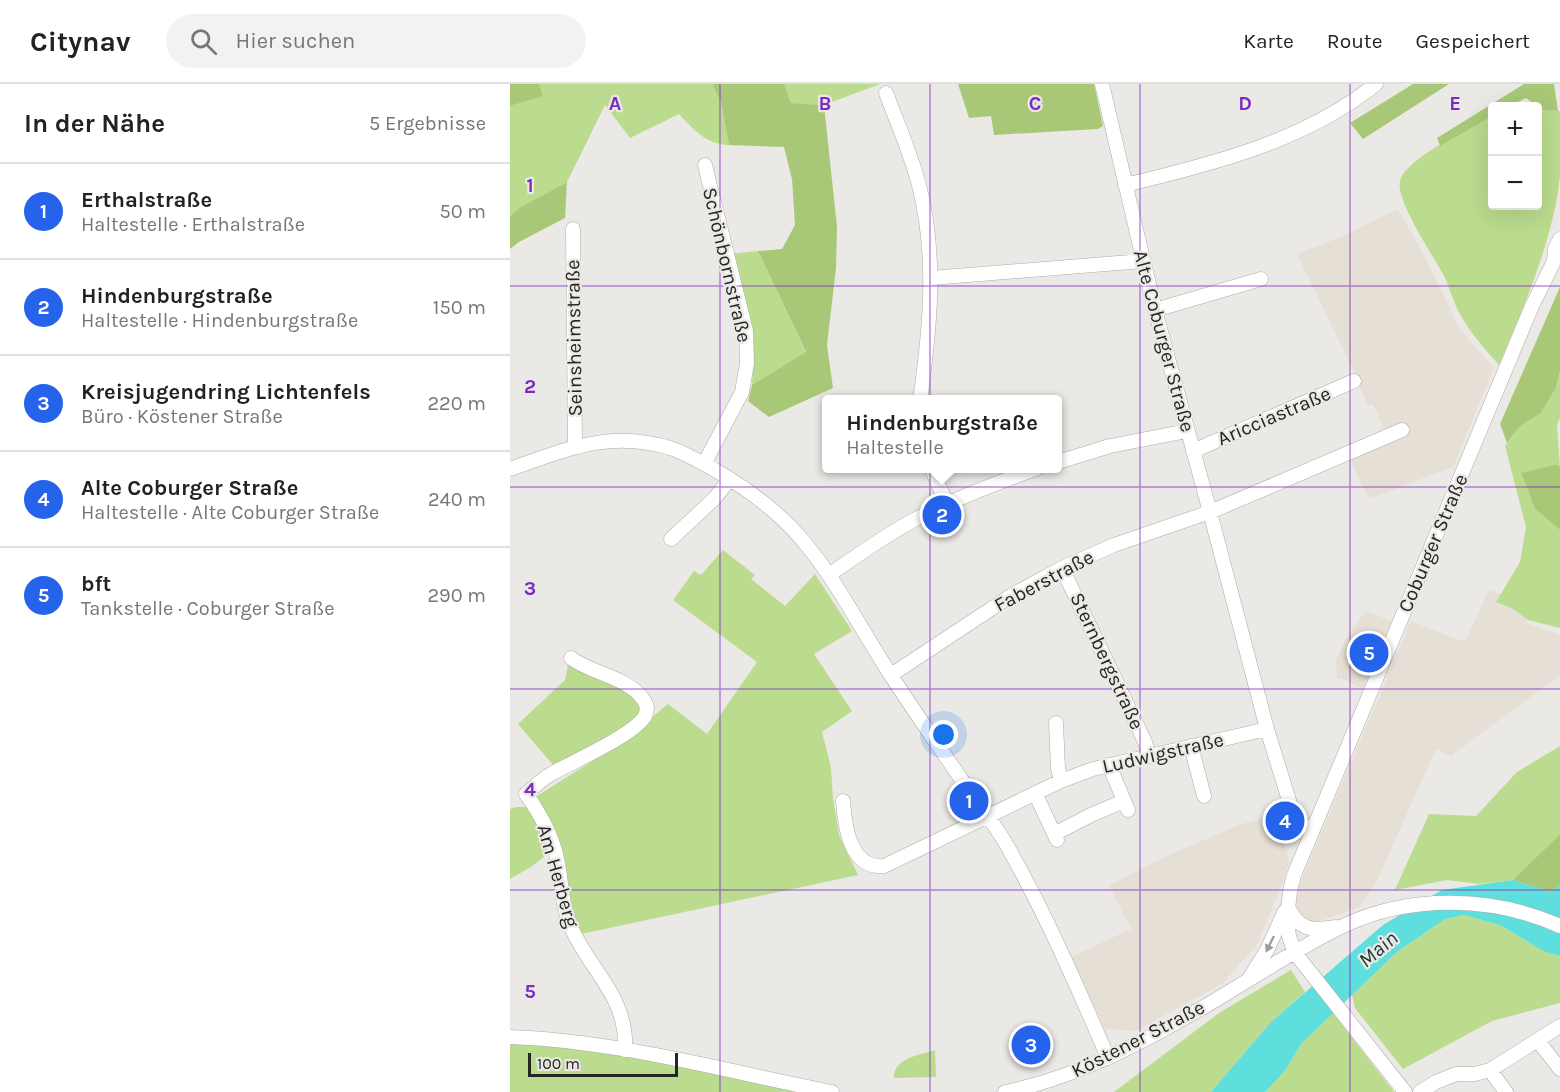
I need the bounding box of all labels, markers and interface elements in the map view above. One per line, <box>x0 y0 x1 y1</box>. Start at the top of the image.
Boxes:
search box <box>166 14 586 68</box>
text: Citynav <box>30 25 130 58</box>
icon: search <box>187 25 220 58</box>
text: Hier suchen <box>235 28 355 54</box>
text: Karte <box>1243 29 1294 53</box>
text: Route <box>1327 29 1383 53</box>
text: Gespeichert <box>1416 29 1530 53</box>
text: A <box>609 92 622 115</box>
text: B <box>819 92 831 115</box>
text: C <box>1029 92 1041 115</box>
text: D <box>1238 92 1252 115</box>
text: E <box>1449 92 1461 115</box>
map controls <box>1488 102 1542 210</box>
button: + <box>1488 102 1542 156</box>
text: In der Nähe <box>24 108 165 139</box>
text: 5 Ergebnisse <box>369 112 486 135</box>
button: − <box>1488 156 1542 210</box>
text: 1 <box>526 174 534 197</box>
street label: Schönbornstraße <box>698 185 756 345</box>
text: Erthalstraße <box>81 187 212 213</box>
text: 1 <box>40 200 47 223</box>
text: 50 m <box>439 200 486 223</box>
text: Haltestelle · Erthalstraße <box>81 213 305 236</box>
street label: Alte Coburger Straße <box>1129 247 1199 435</box>
street label: Seinsheimstraße <box>561 259 587 417</box>
text: Hindenburgstraße <box>81 283 273 309</box>
text: 2 <box>37 296 50 319</box>
text: 150 m <box>433 296 486 319</box>
text: Haltestelle · Hindenburgstraße <box>81 309 358 332</box>
text: 2 <box>524 375 536 398</box>
text: Kreisjugendring Lichtenfels <box>81 379 371 405</box>
street label: Aricciastraße <box>1214 382 1334 450</box>
text: 3 <box>37 392 50 415</box>
text: 220 m <box>427 392 486 415</box>
popup <box>822 395 1062 473</box>
text: Büro · Köstener Straße <box>81 405 283 428</box>
text: Hindenburgstraße <box>846 410 1038 436</box>
text: Haltestelle <box>846 436 944 459</box>
street label: Coburger Straße <box>1394 470 1472 616</box>
text: Alte Coburger Straße <box>81 475 298 501</box>
text: 4 <box>38 488 49 511</box>
text: 240 m <box>428 488 486 511</box>
pin: 2 <box>922 492 962 538</box>
text: Haltestelle · Alte Coburger Straße <box>81 501 379 524</box>
street label: Faberstraße <box>990 545 1098 617</box>
text: bft <box>81 571 111 597</box>
text: 3 <box>524 577 536 600</box>
text: 5 <box>38 584 49 607</box>
text: 290 m <box>427 584 486 607</box>
street label: Sternbergstraße <box>1065 589 1149 733</box>
text: Tankstelle · Coburger Straße <box>81 597 334 620</box>
pin: 5 <box>1350 630 1388 676</box>
your location <box>929 720 958 749</box>
street label: Ludwigstraße <box>1100 728 1226 778</box>
text: 4 <box>524 778 536 801</box>
pin: 1 <box>950 778 988 824</box>
pin: 4 <box>1266 798 1304 844</box>
street label: Am Herberg <box>532 822 584 930</box>
water label: Main <box>1354 926 1402 972</box>
one-way arrow <box>1265 935 1275 953</box>
text: 5 <box>524 980 536 1003</box>
street label: Köstener Straße <box>1068 996 1208 1082</box>
pin: 3 <box>1012 1022 1050 1068</box>
scale bar <box>528 1050 678 1078</box>
text: 100 m <box>537 1054 580 1073</box>

